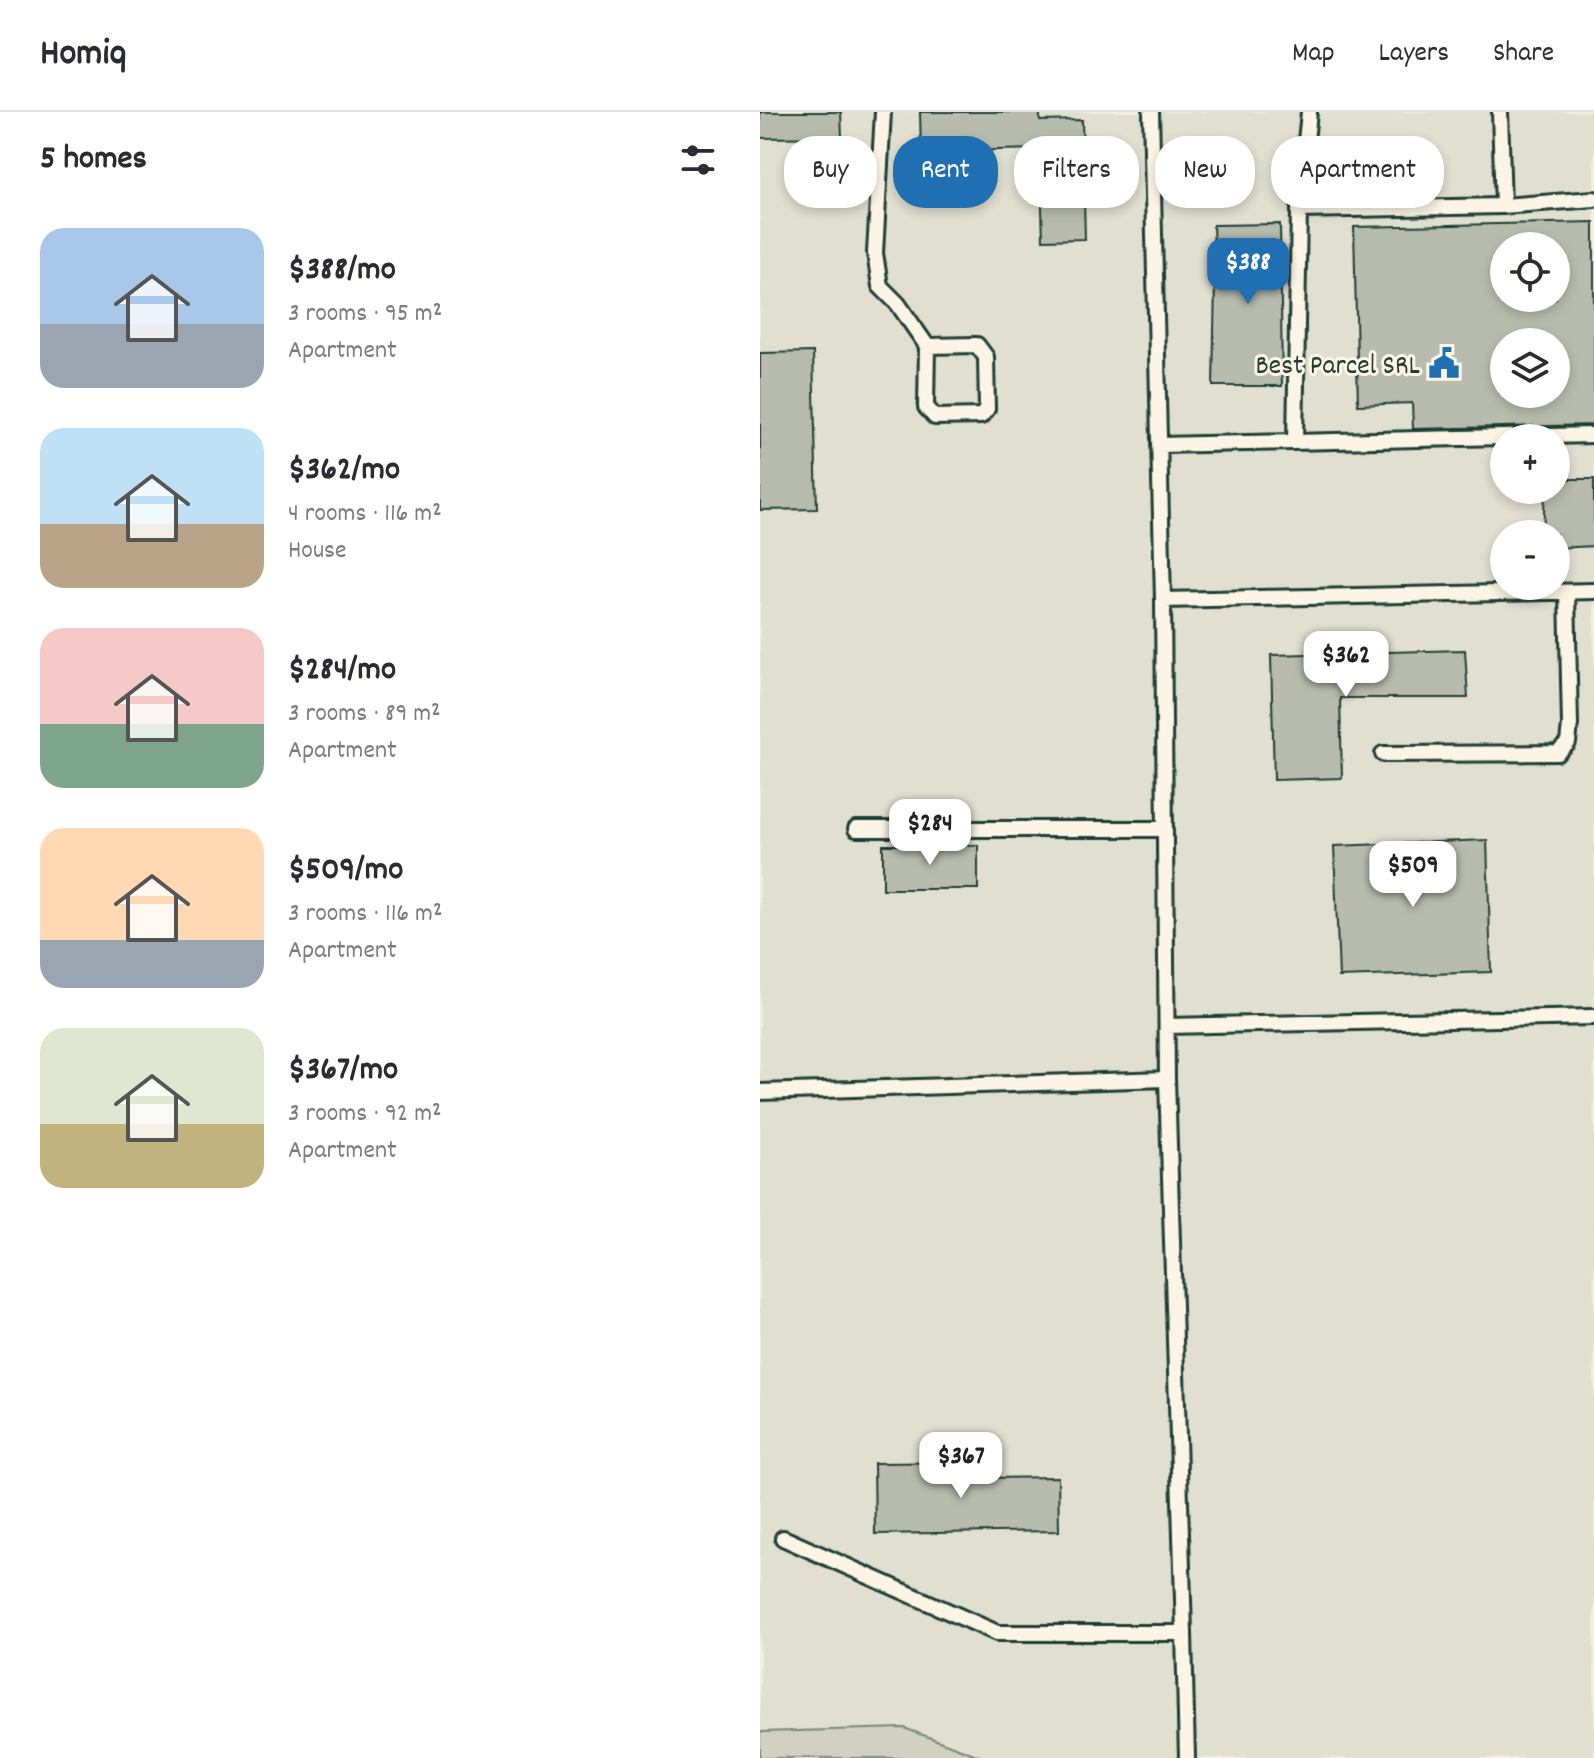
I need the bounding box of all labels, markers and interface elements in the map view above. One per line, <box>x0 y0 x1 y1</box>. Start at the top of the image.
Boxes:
text: Homiq <box>40 28 126 83</box>
text: Map <box>1292 35 1335 75</box>
text: Layers <box>1379 35 1449 75</box>
text: Share <box>1493 35 1554 75</box>
text: 5 homes <box>40 136 147 185</box>
chip: Buy <box>784 136 877 208</box>
chip: Rent <box>893 136 998 208</box>
chip: Filters <box>1014 136 1139 208</box>
chip: New <box>1155 136 1255 208</box>
chip: Apartment <box>1271 136 1444 208</box>
icon: filters <box>676 138 720 182</box>
map controls <box>1490 232 1570 600</box>
button: locate <box>1490 232 1570 312</box>
pin: $388 <box>1201 238 1295 306</box>
text: $388 <box>1225 245 1271 282</box>
text: $388/mo <box>288 247 396 296</box>
icon: home <box>104 260 200 356</box>
text: 3 rooms · 95 m² <box>288 296 442 333</box>
button: layers <box>1490 328 1570 408</box>
text: Apartment <box>288 333 397 370</box>
public building icon: Best Parcel SRL <box>1427 346 1461 380</box>
place label: Best Parcel SRL <box>1256 348 1420 388</box>
button: + <box>1490 424 1570 504</box>
text: $362/mo <box>288 447 400 496</box>
icon: home <box>104 460 200 556</box>
text: 4 rooms · 116 m² <box>288 496 442 533</box>
button: − <box>1490 520 1570 600</box>
text: House <box>288 533 346 570</box>
pin: $362 <box>1299 631 1393 699</box>
text: $362 <box>1322 638 1370 675</box>
text: $284/mo <box>288 647 396 696</box>
icon: home <box>104 660 200 756</box>
text: 3 rooms · 89 m² <box>288 696 441 733</box>
text: Apartment <box>288 733 397 770</box>
pin: $284 <box>883 799 977 867</box>
text: $284 <box>907 806 953 843</box>
pin: $509 <box>1366 841 1460 909</box>
text: $509/mo <box>288 847 403 896</box>
text: $509 <box>1387 848 1439 885</box>
icon: home <box>104 860 200 956</box>
text: 3 rooms · 116 m² <box>288 896 442 933</box>
text: Apartment <box>288 933 397 970</box>
text: $367/mo <box>288 1047 398 1096</box>
icon: home <box>104 1060 200 1156</box>
text: 3 rooms · 92 m² <box>288 1096 442 1133</box>
text: Apartment <box>288 1133 397 1170</box>
pin: $367 <box>914 1432 1008 1500</box>
text: $367 <box>937 1439 985 1476</box>

